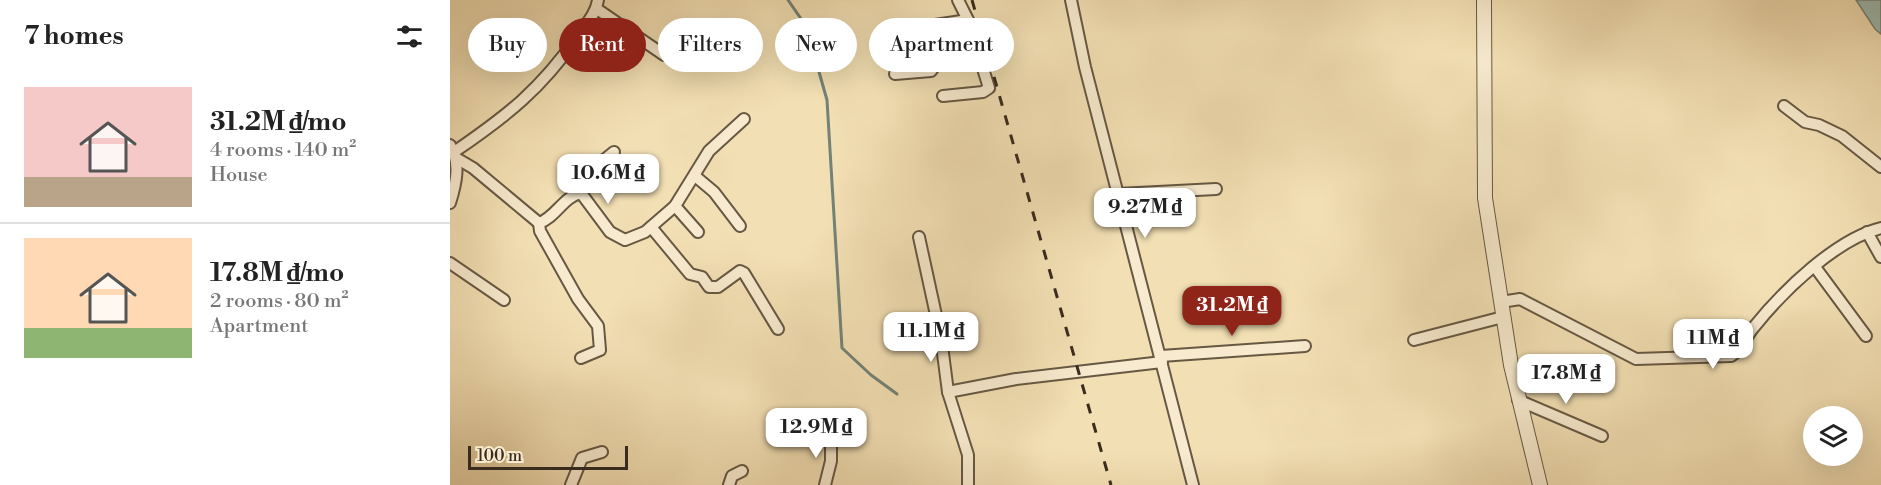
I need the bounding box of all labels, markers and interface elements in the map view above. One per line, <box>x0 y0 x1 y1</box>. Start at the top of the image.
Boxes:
chip: Buy <box>468 18 547 72</box>
chip: Rent <box>559 18 646 72</box>
chip: Filters <box>658 18 763 72</box>
chip: New <box>775 18 857 72</box>
chip: Apartment <box>869 18 1014 72</box>
text: 7 homes <box>24 20 124 52</box>
icon: filters <box>393 20 426 53</box>
text: 31.2M ₫/mo <box>210 106 347 138</box>
icon: home <box>72 111 144 183</box>
text: 4 rooms · 140 m² <box>210 138 356 163</box>
pin: 10.6M ₫ <box>553 154 663 205</box>
text: 10.6M ₫ <box>571 161 645 186</box>
text: House <box>210 163 268 188</box>
pin: 9.27M ₫ <box>1090 188 1200 239</box>
text: 9.27M ₫ <box>1108 195 1182 220</box>
text: 17.8M ₫/mo <box>210 257 344 289</box>
icon: home <box>72 262 144 334</box>
pin: 31.2M ₫ <box>1177 286 1287 337</box>
text: 2 rooms · 80 m² <box>210 289 348 314</box>
text: 31.2M ₫ <box>1196 293 1268 318</box>
pin: 11.1M ₫ <box>876 312 986 363</box>
text: Apartment <box>210 314 308 339</box>
text: 11.1M ₫ <box>897 319 965 344</box>
pin: 11M ₫ <box>1671 319 1755 370</box>
text: 11M ₫ <box>1687 326 1739 351</box>
pin: 17.8M ₫ <box>1511 354 1621 405</box>
text: 17.8M ₫ <box>1531 361 1601 386</box>
map controls <box>1803 406 1863 466</box>
button: layers <box>1803 406 1863 466</box>
pin: 12.9M ₫ <box>761 408 871 459</box>
text: 12.9M ₫ <box>780 415 852 440</box>
scale bar <box>468 443 628 470</box>
text: 100 m <box>477 446 522 466</box>

